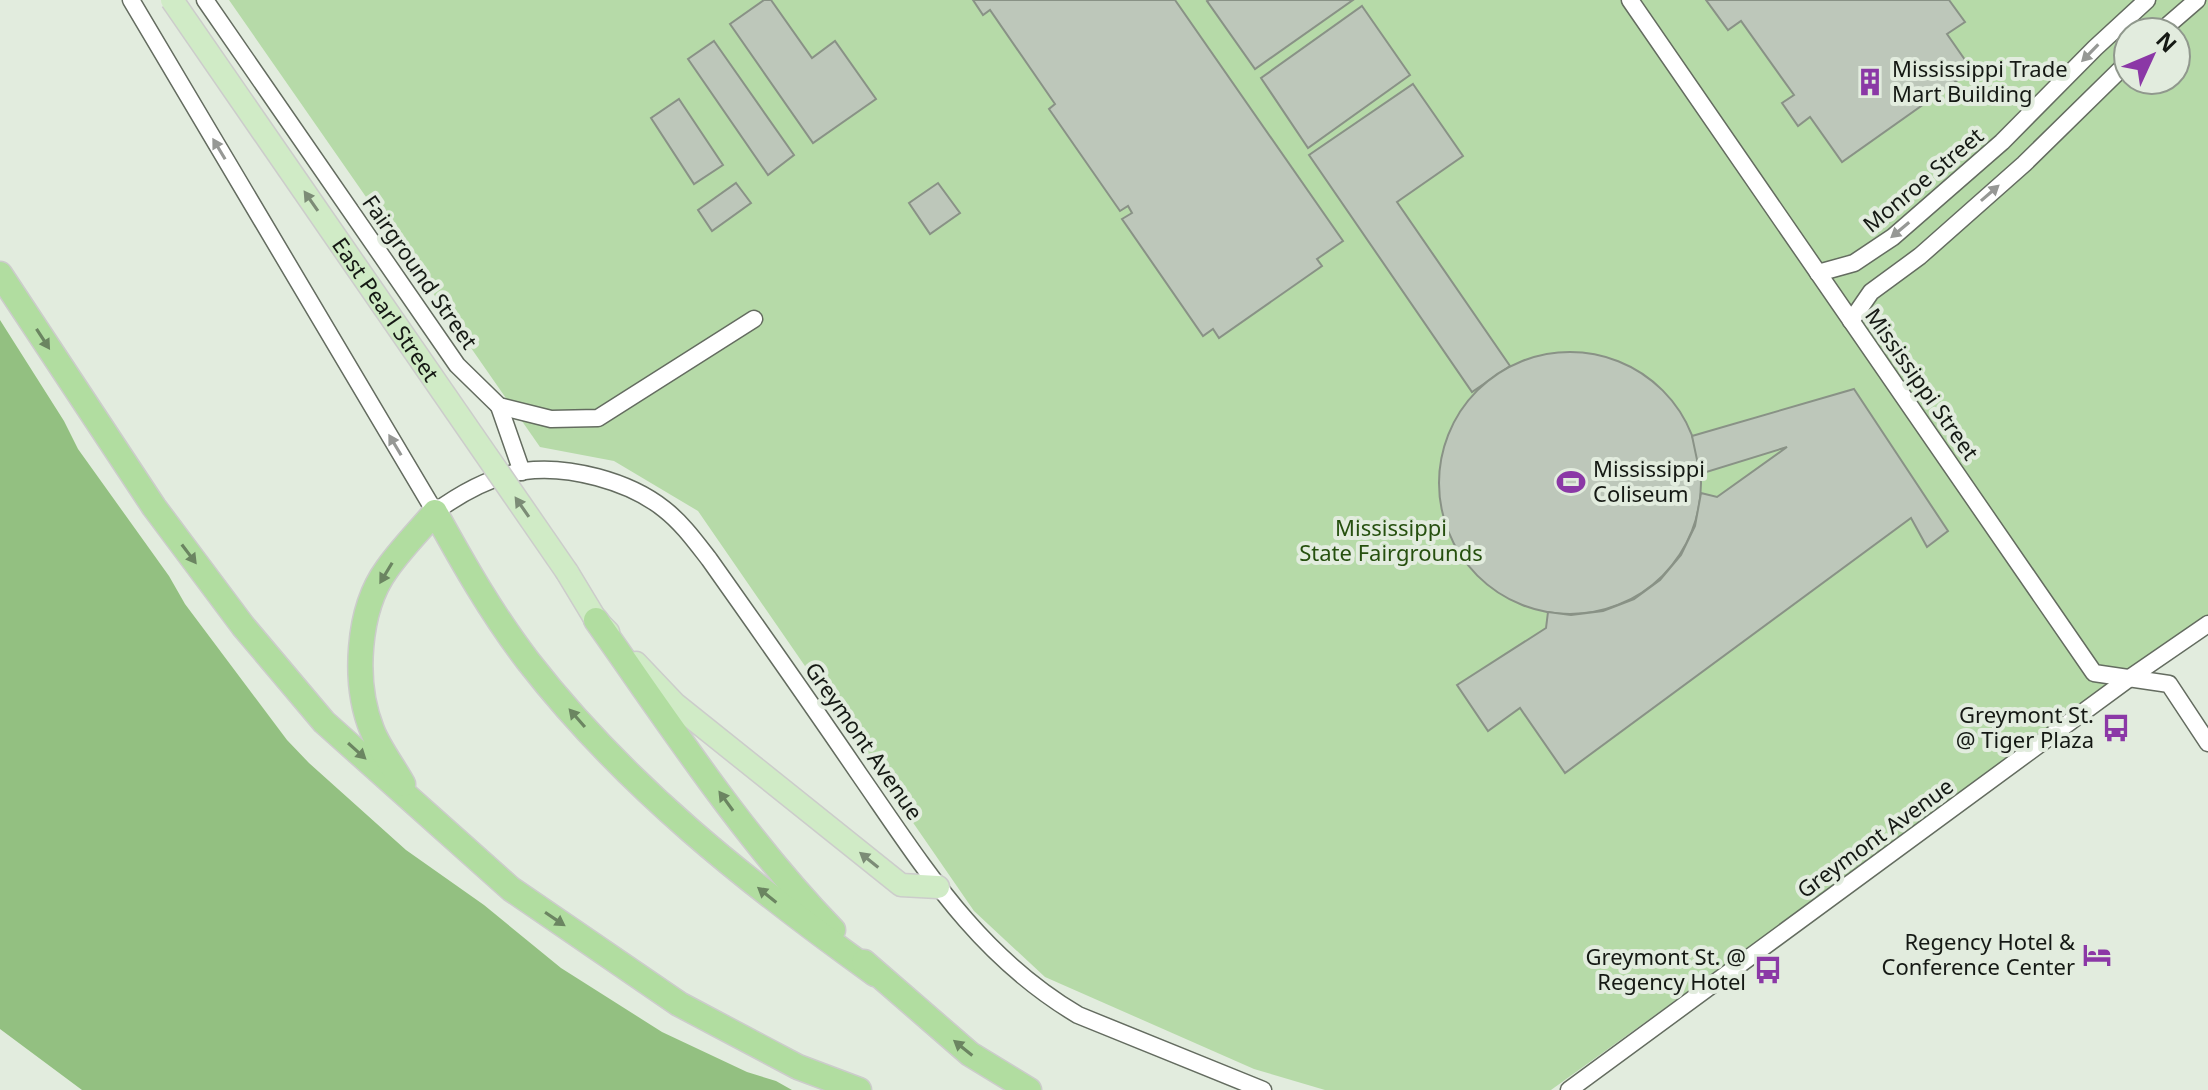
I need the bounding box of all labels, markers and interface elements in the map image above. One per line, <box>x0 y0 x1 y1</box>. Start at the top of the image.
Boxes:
north arrow <box>2112 16 2192 96</box>
text: N <box>2150 25 2184 58</box>
one-way arrow <box>2081 43 2100 62</box>
place label: Mississippi Trade Mart Building <box>1892 53 2068 108</box>
building icon: Mississippi Trade Mart Building <box>1855 67 1885 97</box>
street label: Monroe Street <box>1856 120 1989 238</box>
one-way arrow <box>213 138 227 160</box>
one-way arrow <box>1980 185 2000 202</box>
street label: Fairground Street <box>356 188 485 354</box>
one-way arrow <box>304 191 319 212</box>
one-way arrow <box>1890 221 1910 238</box>
street label: East Pearl Street <box>326 231 447 387</box>
street label: Mississippi Street <box>1859 302 1986 465</box>
one-way arrow <box>35 328 50 349</box>
one-way arrow <box>388 434 402 456</box>
place label: Mississippi Coliseum <box>1593 453 1705 508</box>
sports icon: Mississippi Coliseum <box>1556 467 1586 497</box>
one-way arrow <box>515 497 530 518</box>
park label: Mississippi State Fairgrounds <box>1299 512 1483 567</box>
one-way arrow <box>180 544 196 564</box>
one-way arrow <box>379 562 393 584</box>
street label: Greymont Avenue <box>799 656 931 825</box>
place label: Greymont St. @ Tiger Plaza <box>1956 699 2094 754</box>
one-way arrow <box>569 708 586 728</box>
bus stop icon: Greymont St. @ Tiger Plaza <box>2101 713 2131 743</box>
one-way arrow <box>347 742 366 760</box>
street label: Greymont Avenue <box>1790 770 1959 904</box>
one-way arrow <box>718 791 734 812</box>
one-way arrow <box>859 852 879 868</box>
one-way arrow <box>757 887 777 904</box>
one-way arrow <box>545 911 566 926</box>
place label: Regency Hotel & Conference Center <box>1882 926 2076 981</box>
hotel icon: Regency Hotel & Conference Center <box>2082 940 2112 970</box>
place label: Greymont St. @ Regency Hotel <box>1586 941 1746 996</box>
bus stop icon: Greymont St. @ Regency Hotel <box>1753 955 1783 985</box>
one-way arrow <box>954 1040 974 1057</box>

